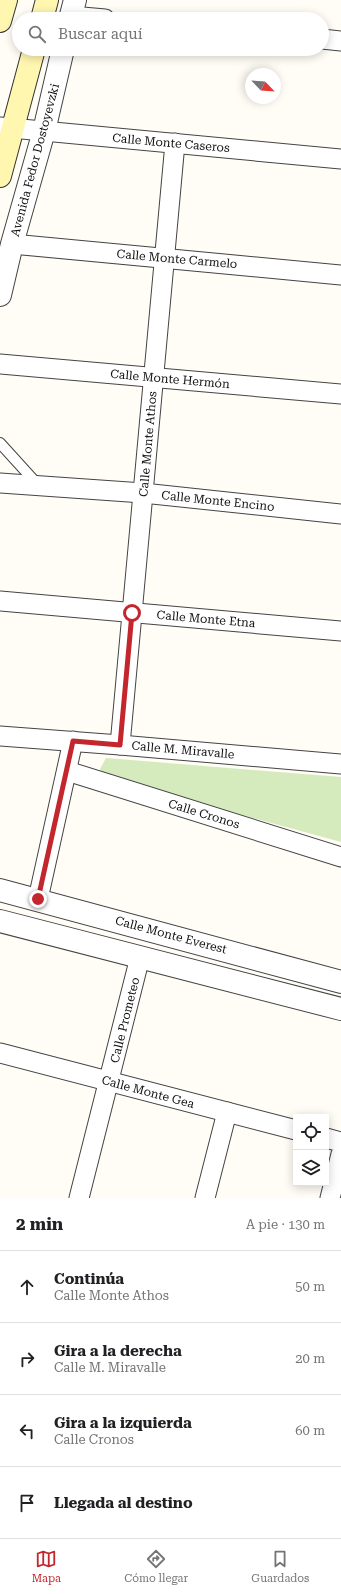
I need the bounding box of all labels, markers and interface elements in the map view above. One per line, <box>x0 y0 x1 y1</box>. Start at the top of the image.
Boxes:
search box <box>12 12 329 56</box>
icon: search <box>26 23 48 45</box>
text: Buscar aquí <box>58 25 142 43</box>
north arrow <box>245 68 281 104</box>
street label: Avenida Fedor Dostoyevzki <box>8 82 62 238</box>
street label: Calle Monte Caseros <box>112 131 231 155</box>
street label: Calle Monte Carmelo <box>116 247 238 271</box>
street label: Calle Monte Hermón <box>110 367 231 391</box>
street label: Calle Monte Athos <box>136 390 160 497</box>
street label: Calle Monte Encino <box>161 488 275 514</box>
route start <box>123 604 141 622</box>
street label: Calle Monte Etna <box>156 608 256 630</box>
street label: Calle M. Miravalle <box>131 739 235 762</box>
street label: Calle Cronos <box>167 797 242 832</box>
route end <box>29 890 47 908</box>
street label: Calle Monte Everest <box>114 913 229 957</box>
street label: Calle Prometeo <box>108 976 142 1064</box>
street label: Calle Monte Gea <box>100 1073 196 1111</box>
map controls <box>293 1114 329 1186</box>
button: locate <box>293 1114 329 1150</box>
button: layers <box>293 1150 329 1186</box>
text: 2 min <box>16 1214 63 1234</box>
text: A pie · 130 m <box>246 1217 325 1232</box>
text: Continúa <box>54 1270 124 1288</box>
icon: ahead <box>16 1276 38 1298</box>
text: 50 m <box>295 1279 325 1294</box>
text: Calle Monte Athos <box>54 1288 169 1303</box>
text: Gira a la derecha <box>54 1342 182 1360</box>
icon: right <box>16 1348 38 1370</box>
text: 20 m <box>295 1351 325 1366</box>
text: Calle M. Miravalle <box>54 1360 166 1375</box>
text: Gira a la izquierda <box>54 1414 192 1432</box>
icon: left <box>16 1420 38 1442</box>
text: 60 m <box>295 1423 325 1438</box>
text: Calle Cronos <box>54 1432 134 1447</box>
icon: arrive <box>16 1492 38 1514</box>
text: Llegada al destino <box>54 1494 193 1512</box>
tab: Mapa <box>32 1548 61 1585</box>
tab: Cómo llegar <box>124 1548 188 1585</box>
tab: Guardados <box>251 1548 309 1585</box>

